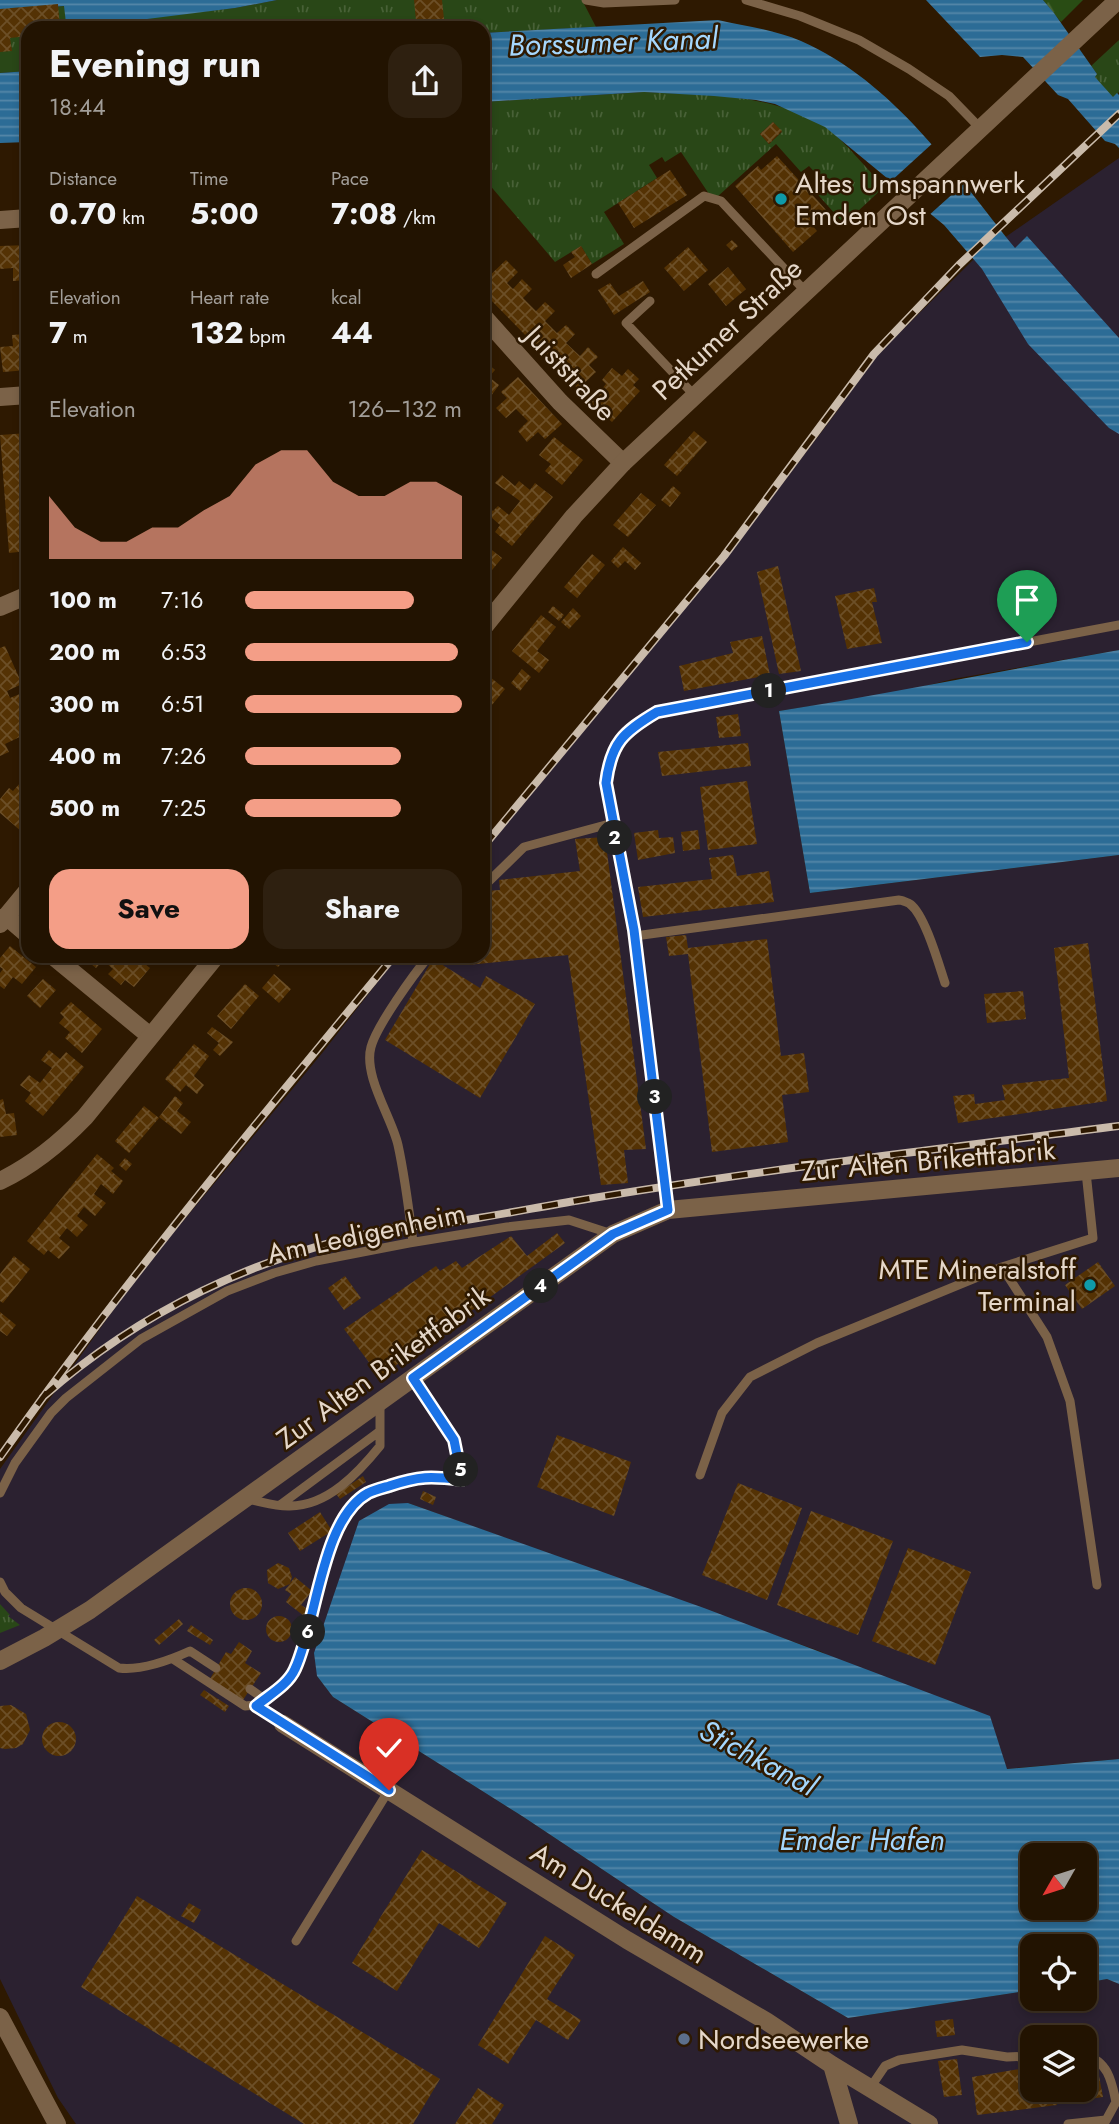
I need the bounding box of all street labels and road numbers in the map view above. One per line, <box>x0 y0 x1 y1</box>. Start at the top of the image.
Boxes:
street label: Petkumer Straße <box>643 249 812 410</box>
street label: Juiststraße <box>513 313 626 430</box>
street label: Zur Alten Brikettfabrik <box>799 1129 1058 1192</box>
street label: Am Ledigenheim <box>263 1192 469 1275</box>
street label: Zur Alten Brikettfabrik <box>268 1275 499 1459</box>
street label: Am Duckeldamm <box>522 1833 715 1974</box>

